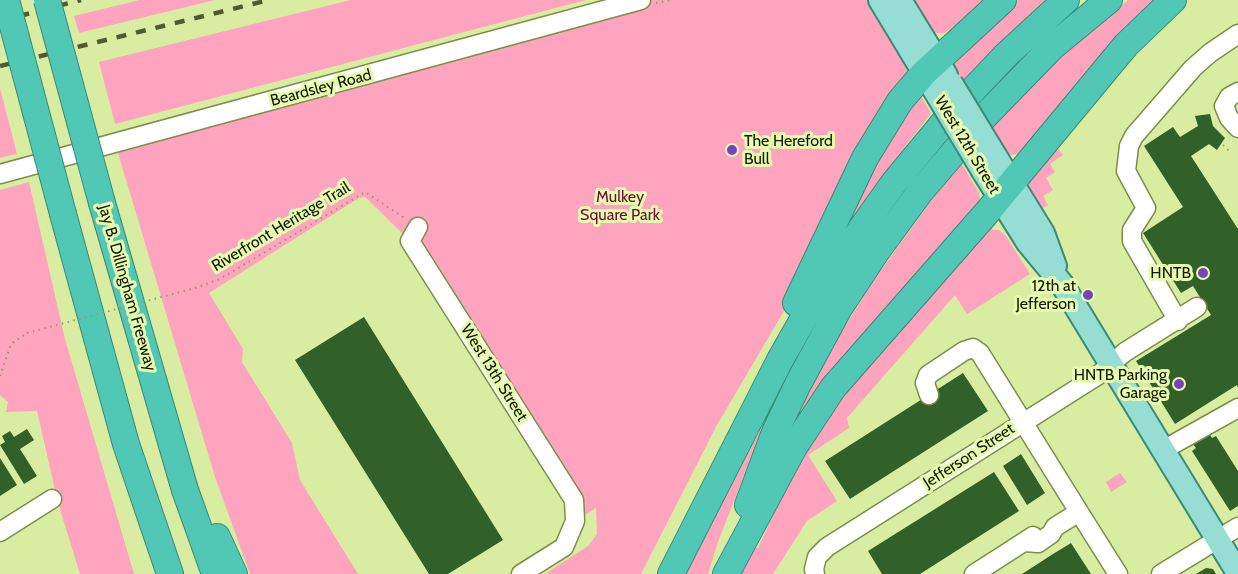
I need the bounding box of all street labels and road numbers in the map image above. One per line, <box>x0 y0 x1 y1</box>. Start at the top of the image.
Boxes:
street label: Beardsley Road <box>268 65 374 111</box>
street label: West 12th Street <box>930 93 1004 197</box>
street label: Riverfront Heritage Trail <box>208 178 354 276</box>
street label: Jay B. Dillingham Freeway <box>94 203 160 373</box>
street label: West 13th Street <box>456 321 532 425</box>
street label: Jefferson Street <box>920 419 1018 493</box>

